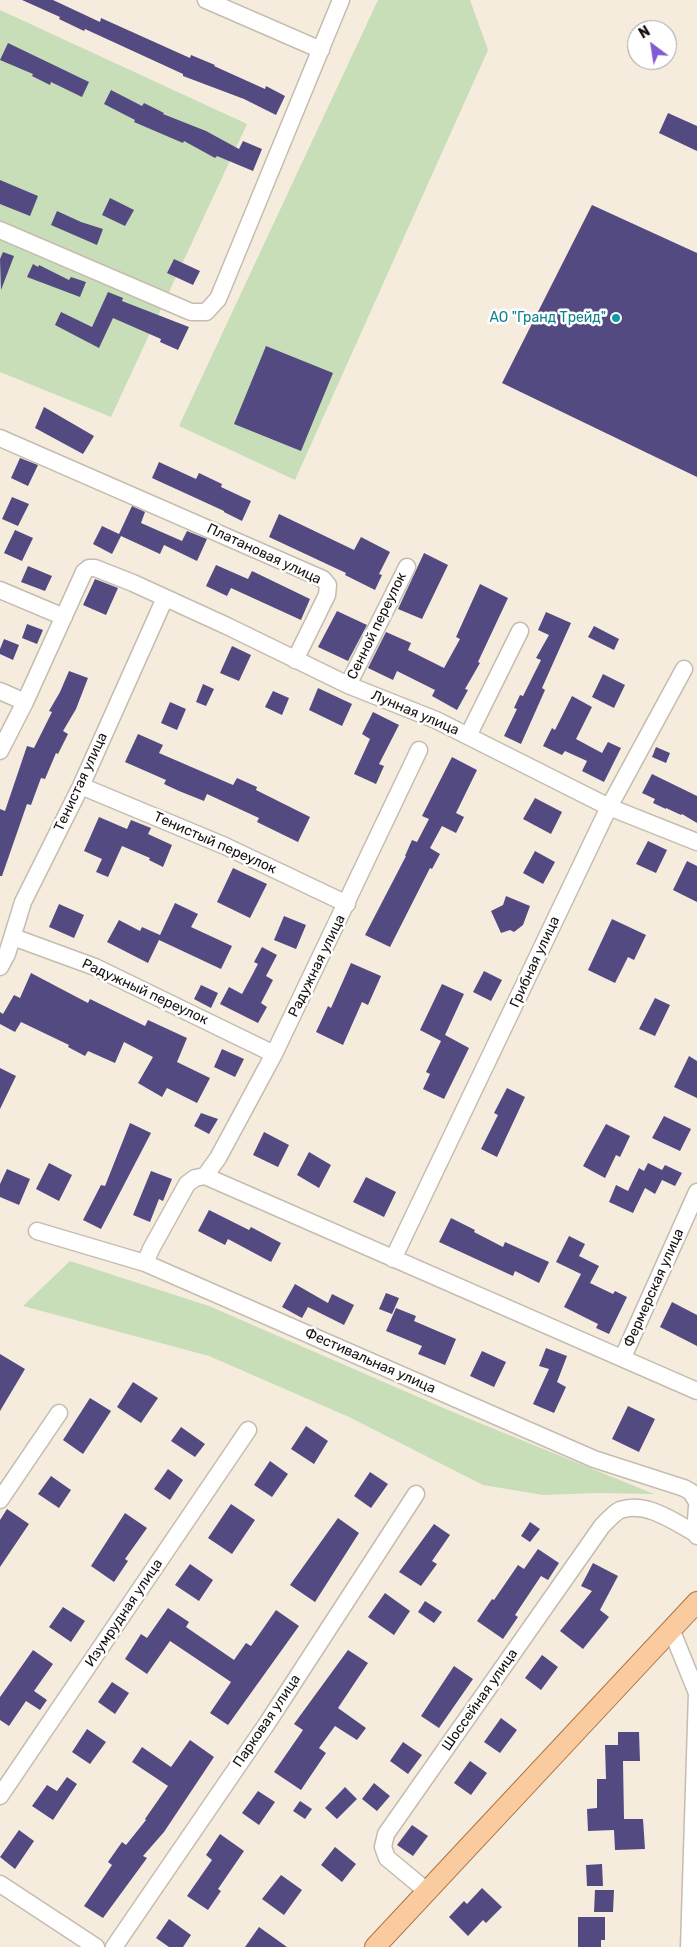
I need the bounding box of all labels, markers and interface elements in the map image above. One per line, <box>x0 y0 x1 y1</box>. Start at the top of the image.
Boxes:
north arrow <box>627 20 677 70</box>
text: N <box>636 23 653 42</box>
place label: АО "Гранд Трейд" <box>489 310 606 326</box>
marker: АО "Гранд Трейд" <box>610 312 622 324</box>
street label: Платановая улица <box>204 520 324 588</box>
street label: Сенной переулок <box>344 570 410 682</box>
street label: Лунная улица <box>369 687 461 739</box>
street label: Тенистая улица <box>51 730 111 834</box>
street label: Тенистый переулок <box>151 808 279 878</box>
street label: Радужная улица <box>285 912 349 1020</box>
street label: Грибная улица <box>507 914 563 1010</box>
street label: Радужный переулок <box>79 955 211 1029</box>
street label: Фермерская улица <box>620 1226 688 1350</box>
street label: Фестивальная улица <box>302 1325 438 1397</box>
street label: Изумрудная улица <box>82 1556 166 1670</box>
street label: Шоссейная улица <box>438 1646 522 1754</box>
street label: Парковая улица <box>230 1671 304 1771</box>

